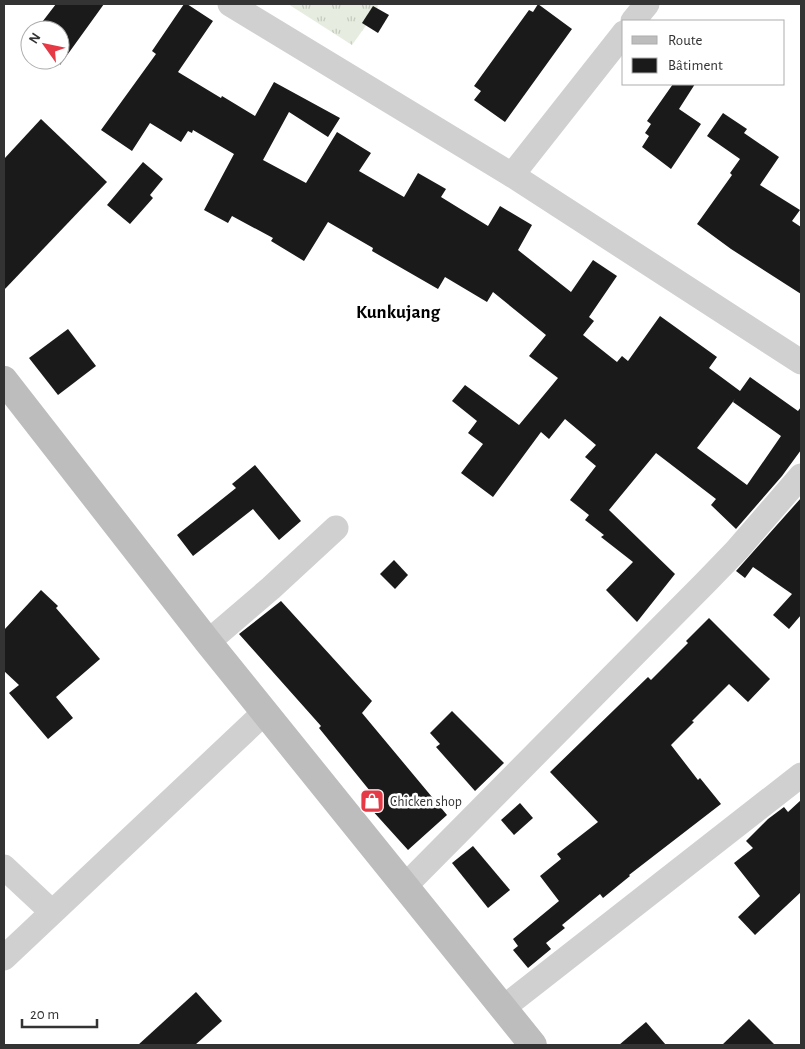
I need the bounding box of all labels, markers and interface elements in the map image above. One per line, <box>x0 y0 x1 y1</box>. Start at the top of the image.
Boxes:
north arrow <box>20 20 70 70</box>
legend <box>622 20 785 85</box>
text: N <box>26 31 43 46</box>
text: Route <box>668 33 702 48</box>
text: Bâtiment <box>668 58 723 73</box>
district label: Kunkujang <box>356 303 440 322</box>
shop icon: Chicken shop <box>359 788 385 814</box>
place label: Chicken shop <box>390 795 462 809</box>
scale bar <box>22 996 98 1028</box>
text: 20 m <box>30 1007 59 1022</box>

